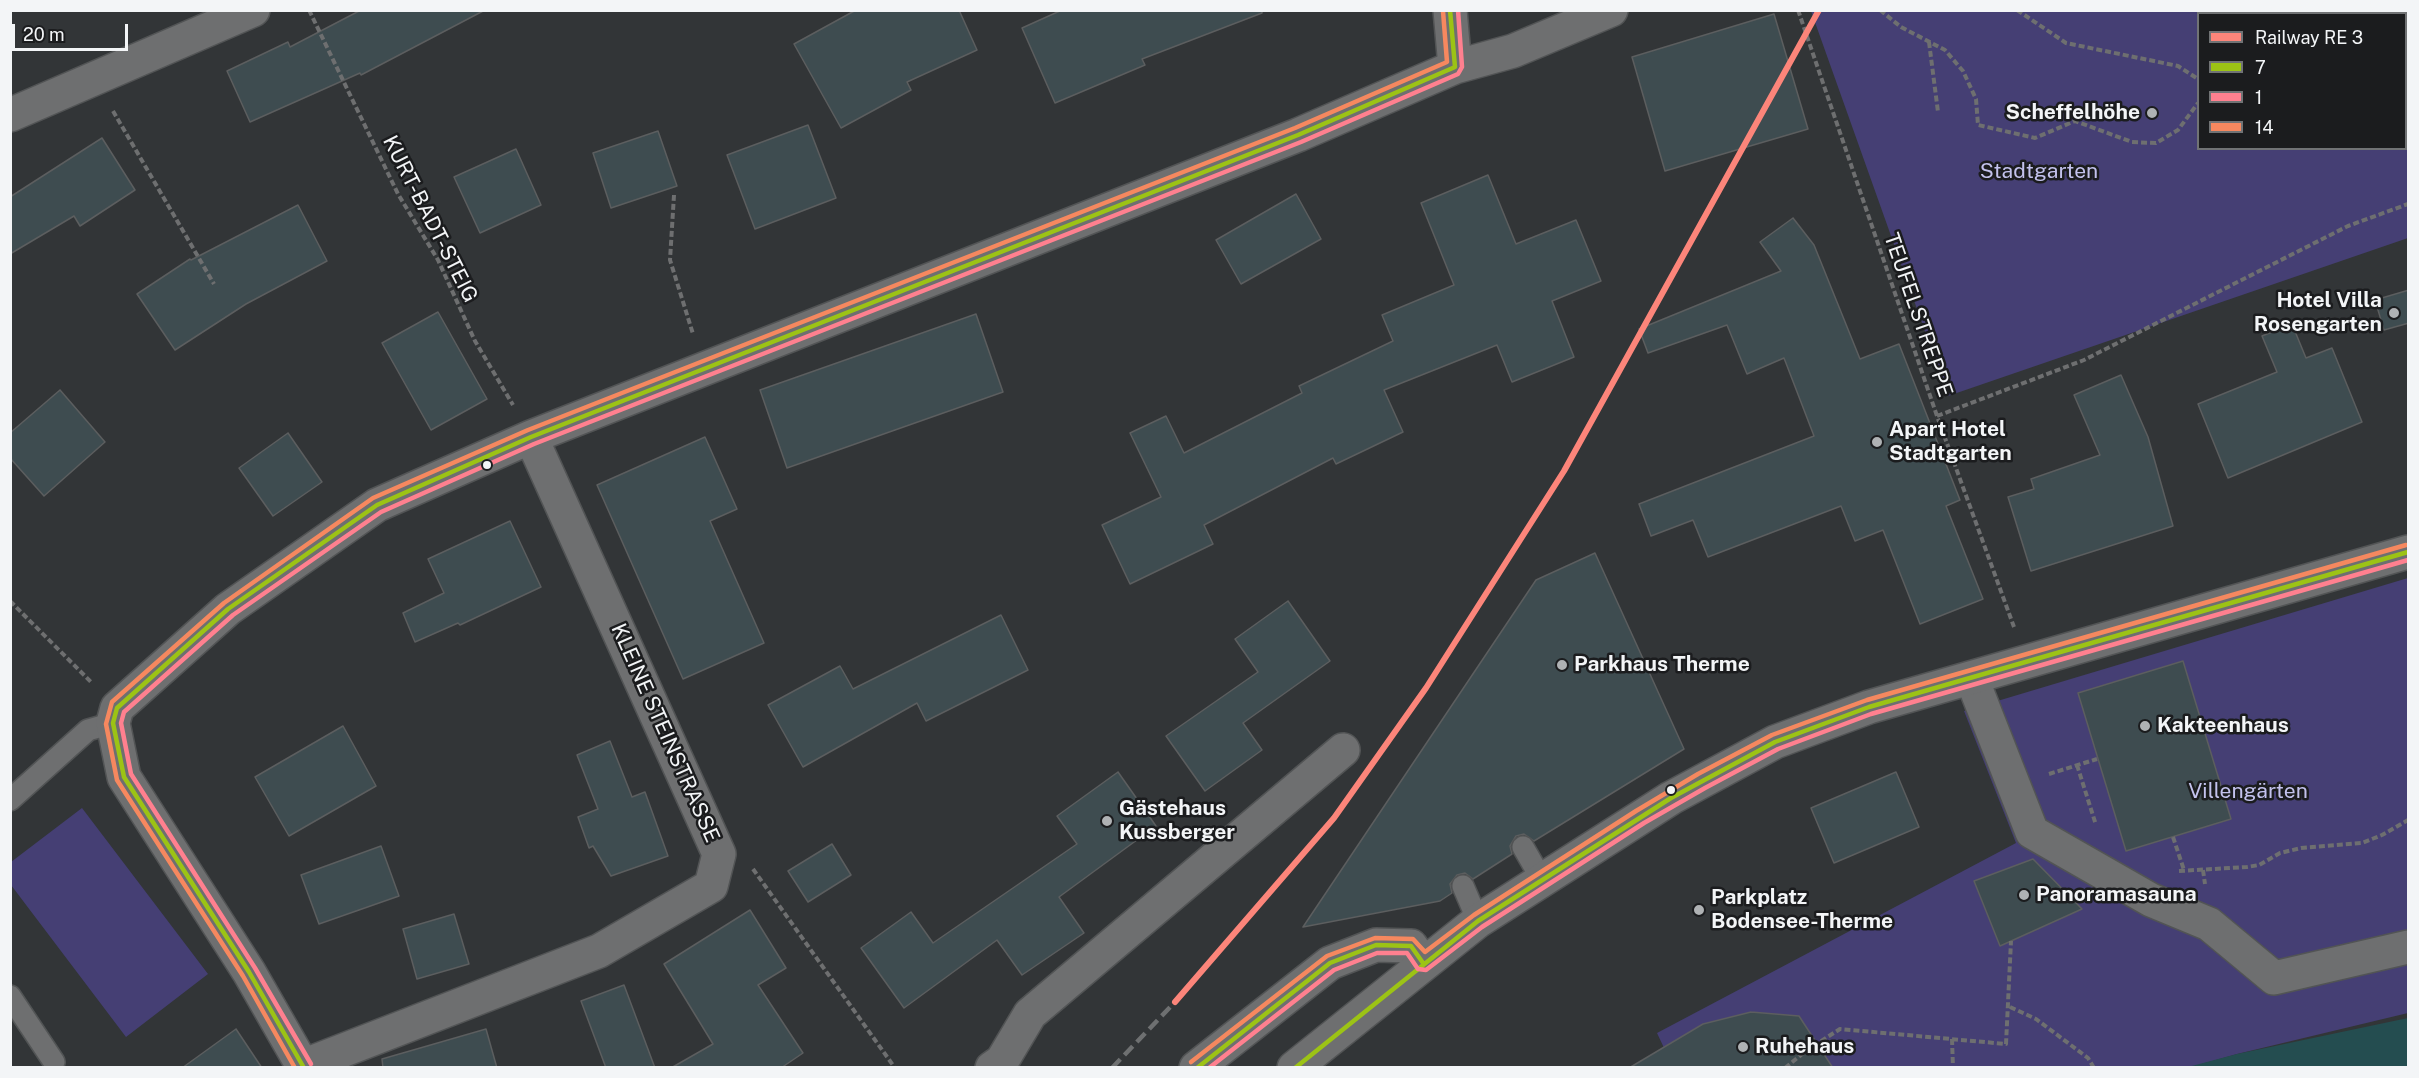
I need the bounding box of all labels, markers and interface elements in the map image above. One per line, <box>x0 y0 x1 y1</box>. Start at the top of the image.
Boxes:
scale bar <box>15 12 130 50</box>
legend <box>2197 12 2407 150</box>
text: 20 m <box>23 24 65 45</box>
text: Railway RE 3 <box>2255 27 2363 48</box>
text: 7 <box>2255 57 2266 78</box>
text: 1 <box>2255 87 2262 108</box>
place label: Scheffelhöhe <box>2006 100 2140 126</box>
marker: Scheffelhöhe <box>2145 106 2159 120</box>
text: 14 <box>2255 117 2274 138</box>
street label: KURT-BADT-STEIG <box>377 131 483 307</box>
park label: Stadtgarten <box>1980 159 2098 185</box>
street label: TEUFELSTREPPE <box>1878 230 1958 400</box>
place label: Hotel Villa Rosengarten <box>2254 288 2382 338</box>
marker: Hotel Villa Rosengarten <box>2387 306 2401 320</box>
place label: Apart Hotel Stadtgarten <box>1889 417 2012 467</box>
marker: Apart Hotel Stadtgarten <box>1870 435 1884 449</box>
unlabelled marker <box>481 459 493 471</box>
street label: KLEINE STEINSTRASSE <box>605 620 725 846</box>
place label: Parkhaus Therme <box>1574 652 1750 678</box>
marker: Parkhaus Therme <box>1555 658 1569 672</box>
place label: Kakteenhaus <box>2157 713 2289 739</box>
marker: Kakteenhaus <box>2138 719 2152 733</box>
park label: Villengärten <box>2188 779 2308 805</box>
unlabelled marker <box>1665 784 1677 796</box>
place label: Gästehaus Kussberger <box>1119 796 1235 846</box>
marker: Gästehaus Kussberger <box>1100 814 1114 828</box>
place label: Panoramasauna <box>2036 882 2197 908</box>
place label: Parkplatz Bodensee-Therme <box>1711 885 1893 935</box>
marker: Panoramasauna <box>2017 888 2031 902</box>
marker: Parkplatz Bodensee-Therme <box>1692 903 1706 917</box>
place label: Ruhehaus <box>1755 1034 1854 1060</box>
marker: Ruhehaus <box>1736 1040 1750 1054</box>

